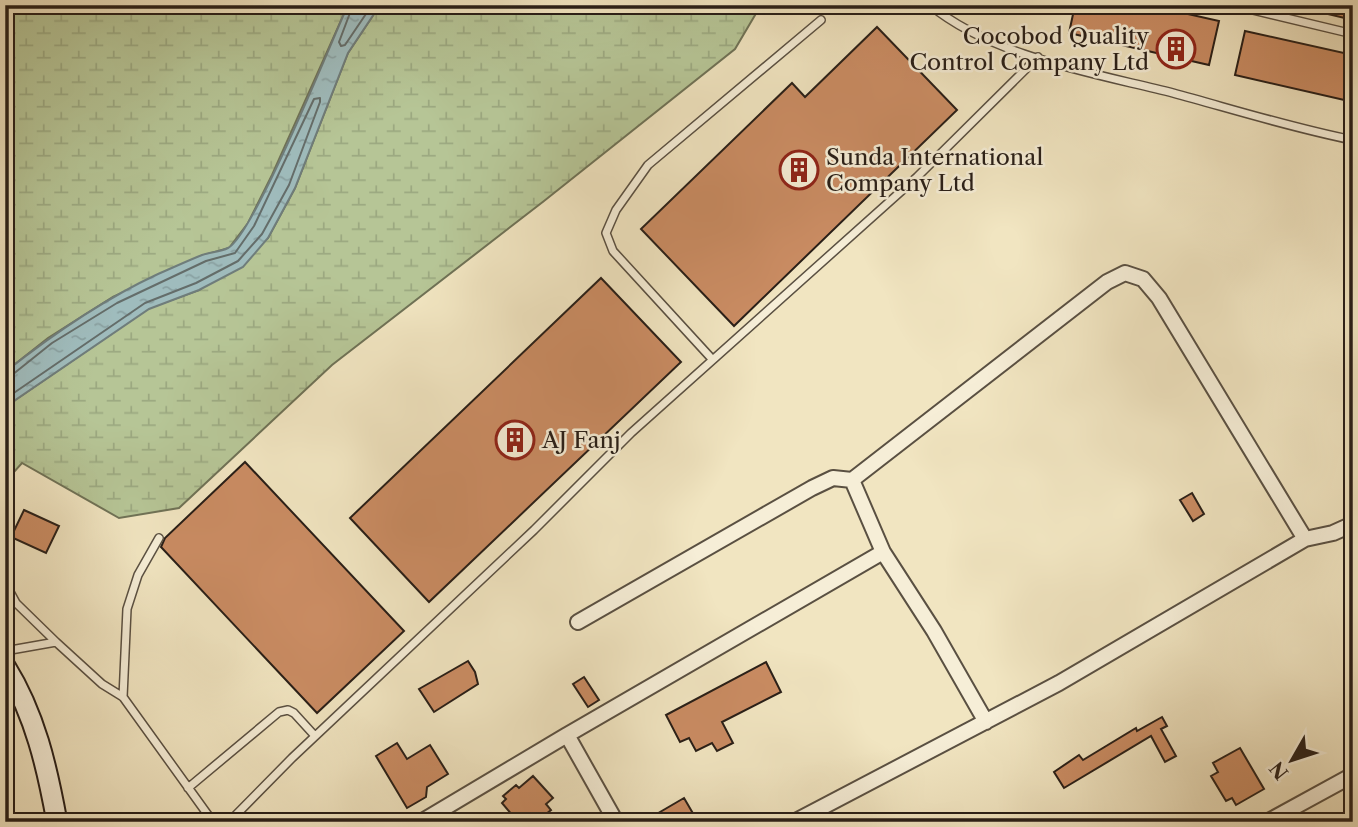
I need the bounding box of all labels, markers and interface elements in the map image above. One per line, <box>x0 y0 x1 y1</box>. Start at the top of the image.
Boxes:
place label: Cocobod Quality Control Company Ltd <box>909 22 1149 76</box>
building icon: Cocobod Quality Control Company Ltd <box>1155 28 1197 70</box>
place label: Sunda International Company Ltd <box>826 143 1043 197</box>
building icon: Sunda International Company Ltd <box>778 149 820 191</box>
building icon: AJ Fanj <box>494 419 536 461</box>
place label: AJ Fanj <box>541 426 621 454</box>
north arrow <box>1256 726 1326 796</box>
text: N <box>1265 757 1293 784</box>

